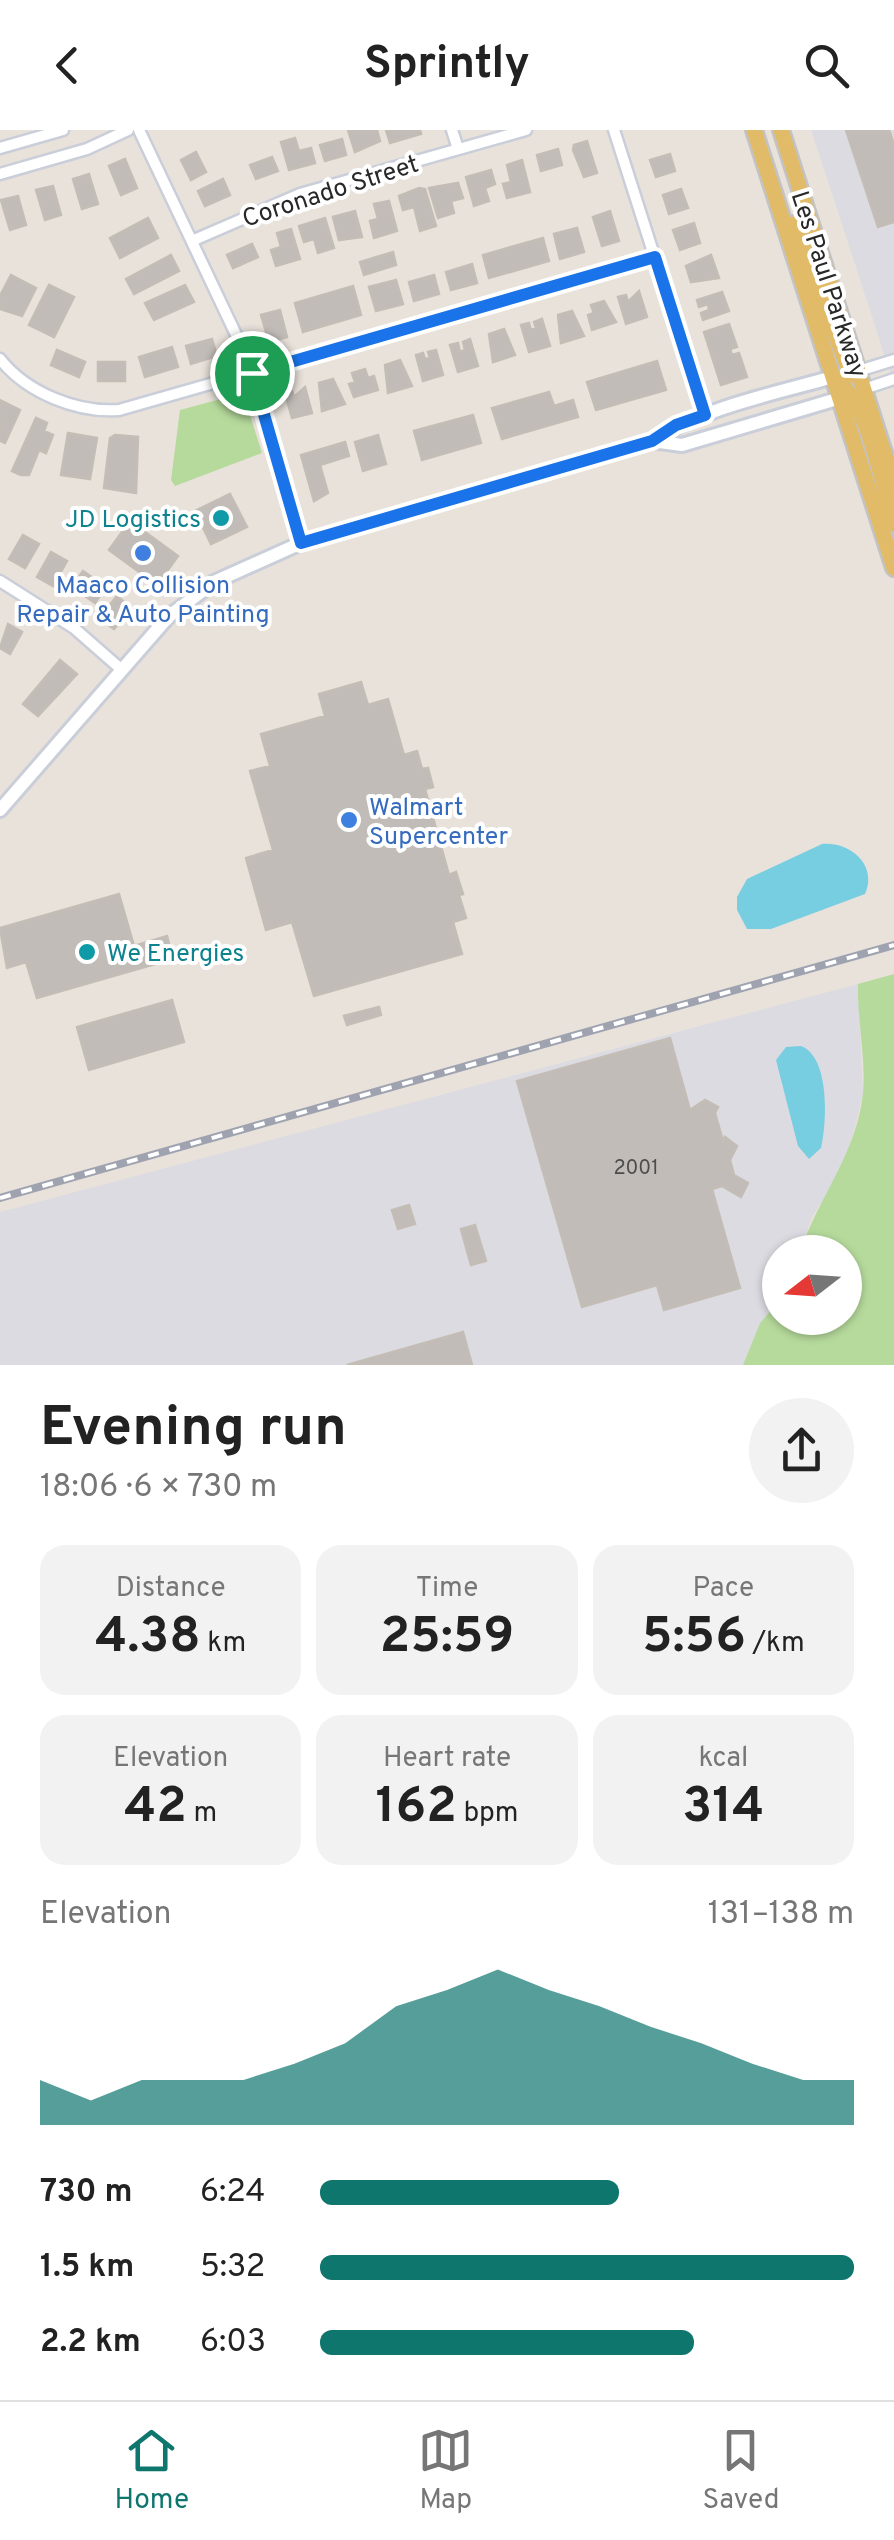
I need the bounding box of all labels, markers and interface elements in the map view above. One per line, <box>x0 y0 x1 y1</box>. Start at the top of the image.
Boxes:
text: Sprintly <box>364 37 530 94</box>
icon: back <box>40 38 95 93</box>
icon: search <box>799 38 854 93</box>
street label: Coronado Street <box>239 149 423 236</box>
street label: Les Paul Parkway <box>782 187 872 383</box>
pin <box>210 331 295 416</box>
icon: arrive <box>225 346 280 401</box>
place label: JD Logistics <box>65 505 201 537</box>
marker: JD Logistics <box>210 507 232 529</box>
marker: Maaco Collision Repair & Auto Painting <box>132 542 154 564</box>
place label: Maaco Collision Repair & Auto Painting <box>16 571 270 632</box>
place label: Walmart Supercenter <box>369 793 509 854</box>
marker: Walmart Supercenter <box>338 809 360 831</box>
place label: We Energies <box>107 939 244 971</box>
marker: We Energies <box>76 941 98 963</box>
house number: 2001 <box>613 1156 659 1182</box>
north arrow <box>762 1235 862 1335</box>
map controls <box>762 1235 862 1335</box>
text: Evening run <box>40 1395 347 1465</box>
button: share <box>749 1398 854 1503</box>
text: 18:06 · 6 × 730 m <box>40 1468 277 1508</box>
text: Distance <box>116 1571 226 1607</box>
text: Time <box>416 1571 478 1607</box>
text: Pace <box>693 1571 754 1607</box>
text: 4.38 <box>95 1607 201 1670</box>
text: 25:59 <box>380 1607 514 1670</box>
text: 5:56 <box>642 1607 746 1670</box>
text: km <box>201 1626 246 1662</box>
text: /km <box>746 1626 805 1662</box>
text: Elevation <box>113 1741 228 1777</box>
text: Heart rate <box>383 1741 511 1777</box>
text: kcal <box>698 1741 748 1777</box>
text: 42 <box>124 1777 187 1840</box>
text: 162 <box>376 1777 457 1840</box>
text: 314 <box>682 1777 764 1840</box>
text: m <box>187 1796 217 1832</box>
text: bpm <box>457 1796 518 1832</box>
text: Elevation <box>40 1895 172 1935</box>
text: 131–138 m <box>708 1895 854 1935</box>
text: 730 m <box>40 2173 132 2213</box>
text: 6:24 <box>200 2173 265 2213</box>
text: 1.5 km <box>40 2248 134 2288</box>
text: 5:32 <box>200 2248 265 2288</box>
text: 2.2 km <box>40 2323 141 2363</box>
text: 6:03 <box>200 2323 266 2363</box>
tab: Home <box>115 2423 189 2519</box>
tab: Map <box>418 2423 473 2519</box>
tab: Saved <box>702 2423 779 2519</box>

